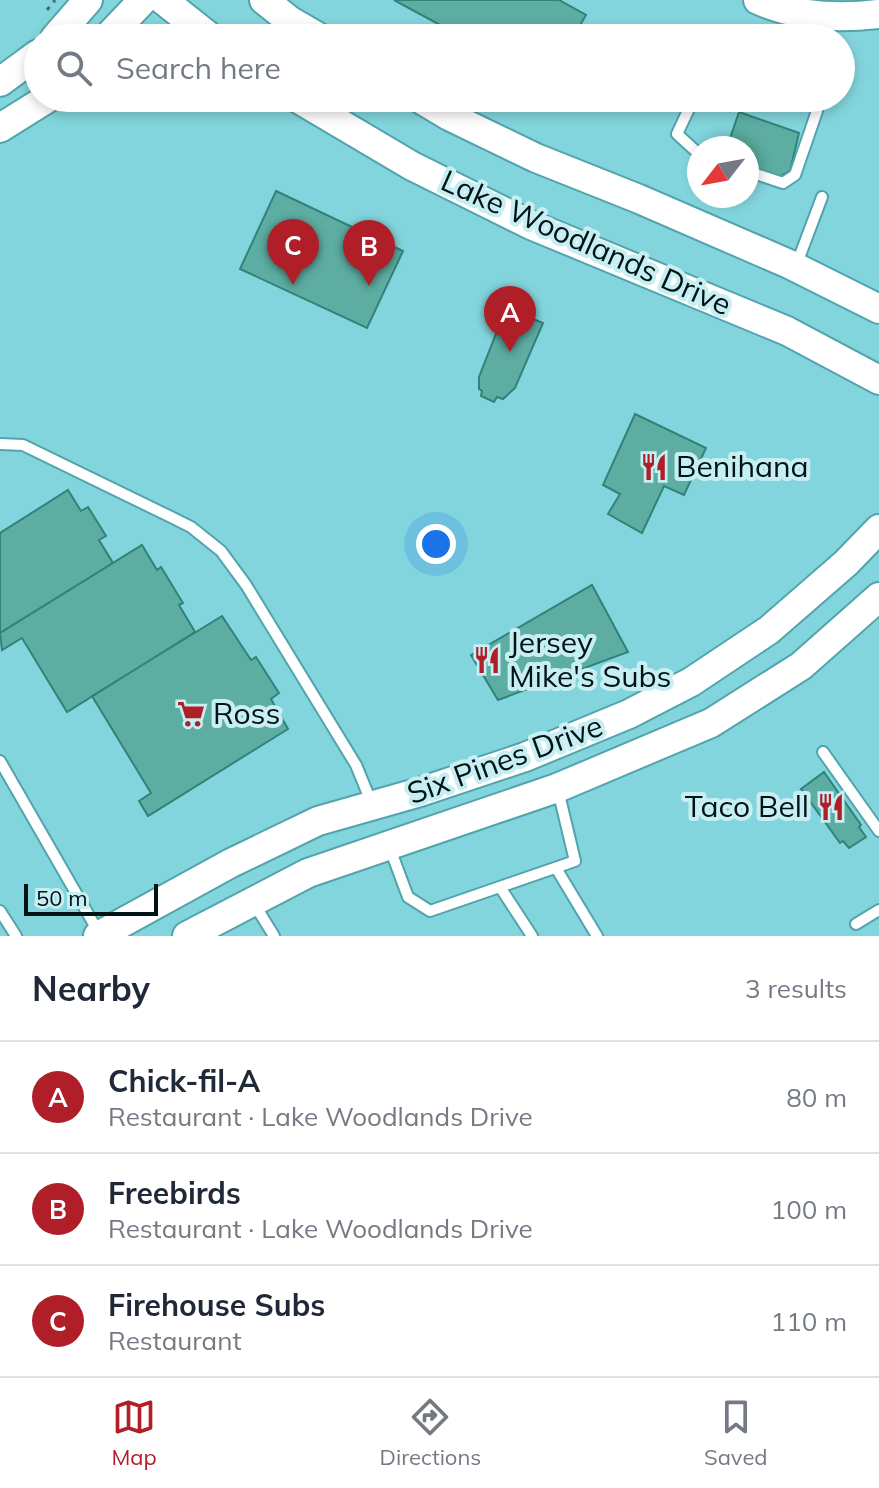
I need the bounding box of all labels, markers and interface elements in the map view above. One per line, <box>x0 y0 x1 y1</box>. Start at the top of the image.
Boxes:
search box <box>24 24 855 112</box>
icon: search <box>52 46 96 90</box>
text: Search here <box>116 49 281 87</box>
north arrow <box>687 136 759 208</box>
street label: Lake Woodlands Drive <box>436 161 737 323</box>
pin: C <box>267 219 319 285</box>
pin: B <box>343 220 395 286</box>
pin: A <box>484 286 536 352</box>
place label: Benihana <box>676 447 809 485</box>
restaurant icon: Benihana <box>639 452 669 482</box>
your location <box>416 524 456 564</box>
place label: Jersey Mike's Subs <box>509 623 672 695</box>
restaurant icon: Jersey Mike's Subs <box>472 645 502 675</box>
place label: Ross <box>213 694 280 732</box>
supermarket icon: Ross <box>176 699 206 729</box>
street label: Six Pines Drive <box>402 706 608 812</box>
place label: Taco Bell <box>685 787 809 825</box>
restaurant icon: Taco Bell <box>816 792 846 822</box>
scale bar <box>24 880 158 916</box>
text: 50 m <box>36 884 87 912</box>
text: Nearby <box>32 967 150 1010</box>
text: 3 results <box>745 972 847 1005</box>
text: Chick-fil-A <box>108 1062 260 1100</box>
text: A <box>48 1081 68 1114</box>
text: 80 m <box>786 1081 847 1114</box>
text: Restaurant · Lake Woodlands Drive <box>108 1100 533 1133</box>
text: Freebirds <box>108 1174 241 1212</box>
text: B <box>49 1193 67 1226</box>
text: 100 m <box>771 1193 847 1226</box>
text: Restaurant · Lake Woodlands Drive <box>108 1212 533 1245</box>
text: Firehouse Subs <box>108 1286 325 1324</box>
text: C <box>49 1305 67 1338</box>
text: 110 m <box>771 1305 847 1338</box>
text: Restaurant <box>108 1324 242 1357</box>
tab: Map <box>111 1395 157 1471</box>
tab: Directions <box>380 1395 481 1471</box>
tab: Saved <box>704 1395 768 1471</box>

